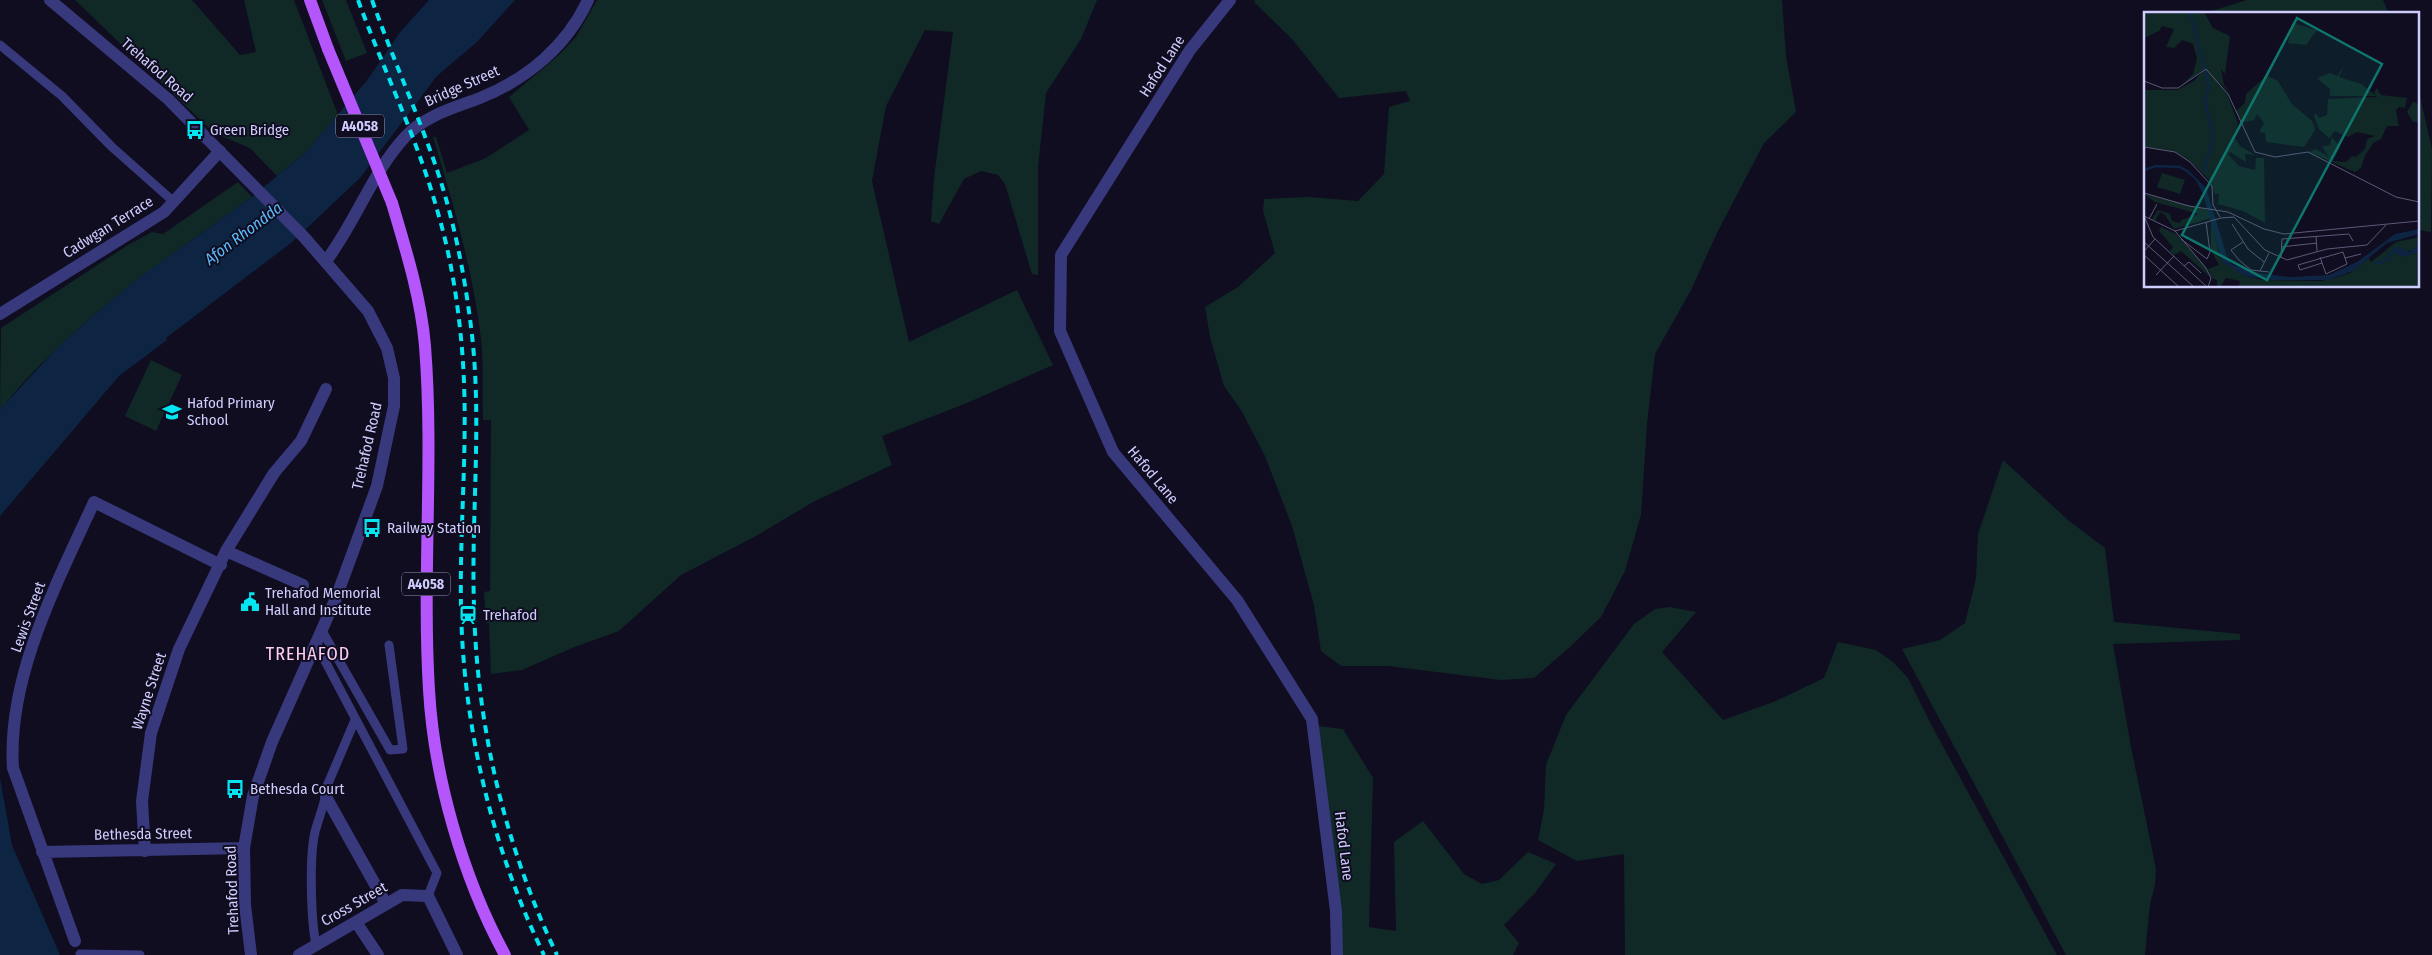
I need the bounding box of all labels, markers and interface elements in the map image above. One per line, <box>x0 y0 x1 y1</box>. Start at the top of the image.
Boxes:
inset map <box>2144 12 2420 288</box>
street label: Hafod Lane <box>1136 32 1188 100</box>
street label: Trehafod Road <box>118 34 196 106</box>
street label: Bridge Street <box>422 61 502 110</box>
road number: A4058 <box>336 114 384 138</box>
bus stop icon: Green Bridge <box>184 119 206 141</box>
place label: Green Bridge <box>210 121 289 139</box>
street label: Cadwgan Terrace <box>60 192 156 262</box>
water label: Afon Rhondda <box>200 198 286 269</box>
place label: Hafod Primary School <box>187 394 275 429</box>
school or university icon: Hafod Primary School <box>161 401 183 423</box>
street label: Trehafod Road <box>348 401 386 491</box>
street label: Hafod Lane <box>1124 443 1182 507</box>
bus stop icon: Railway Station <box>361 517 383 539</box>
place label: Railway Station <box>387 519 481 537</box>
road number: A4058 <box>402 572 450 596</box>
street label: Lewis Street <box>7 579 49 655</box>
place label: Trehafod Memorial Hall and Institute <box>265 584 381 619</box>
public building icon: Trehafod Memorial Hall and Institute <box>239 591 261 613</box>
station icon: Trehafod <box>457 604 479 626</box>
place label: Trehafod <box>483 606 537 624</box>
district label: TREHAFOD <box>266 643 350 665</box>
street label: Wayne Street <box>128 650 170 732</box>
bus stop icon: Bethesda Court <box>224 778 246 800</box>
place label: Bethesda Court <box>250 780 344 798</box>
street label: Hafod Lane <box>1331 810 1357 882</box>
street label: Bethesda Street <box>94 824 192 844</box>
street label: Trehafod Road <box>221 845 243 935</box>
street label: Cross Street <box>318 878 390 930</box>

